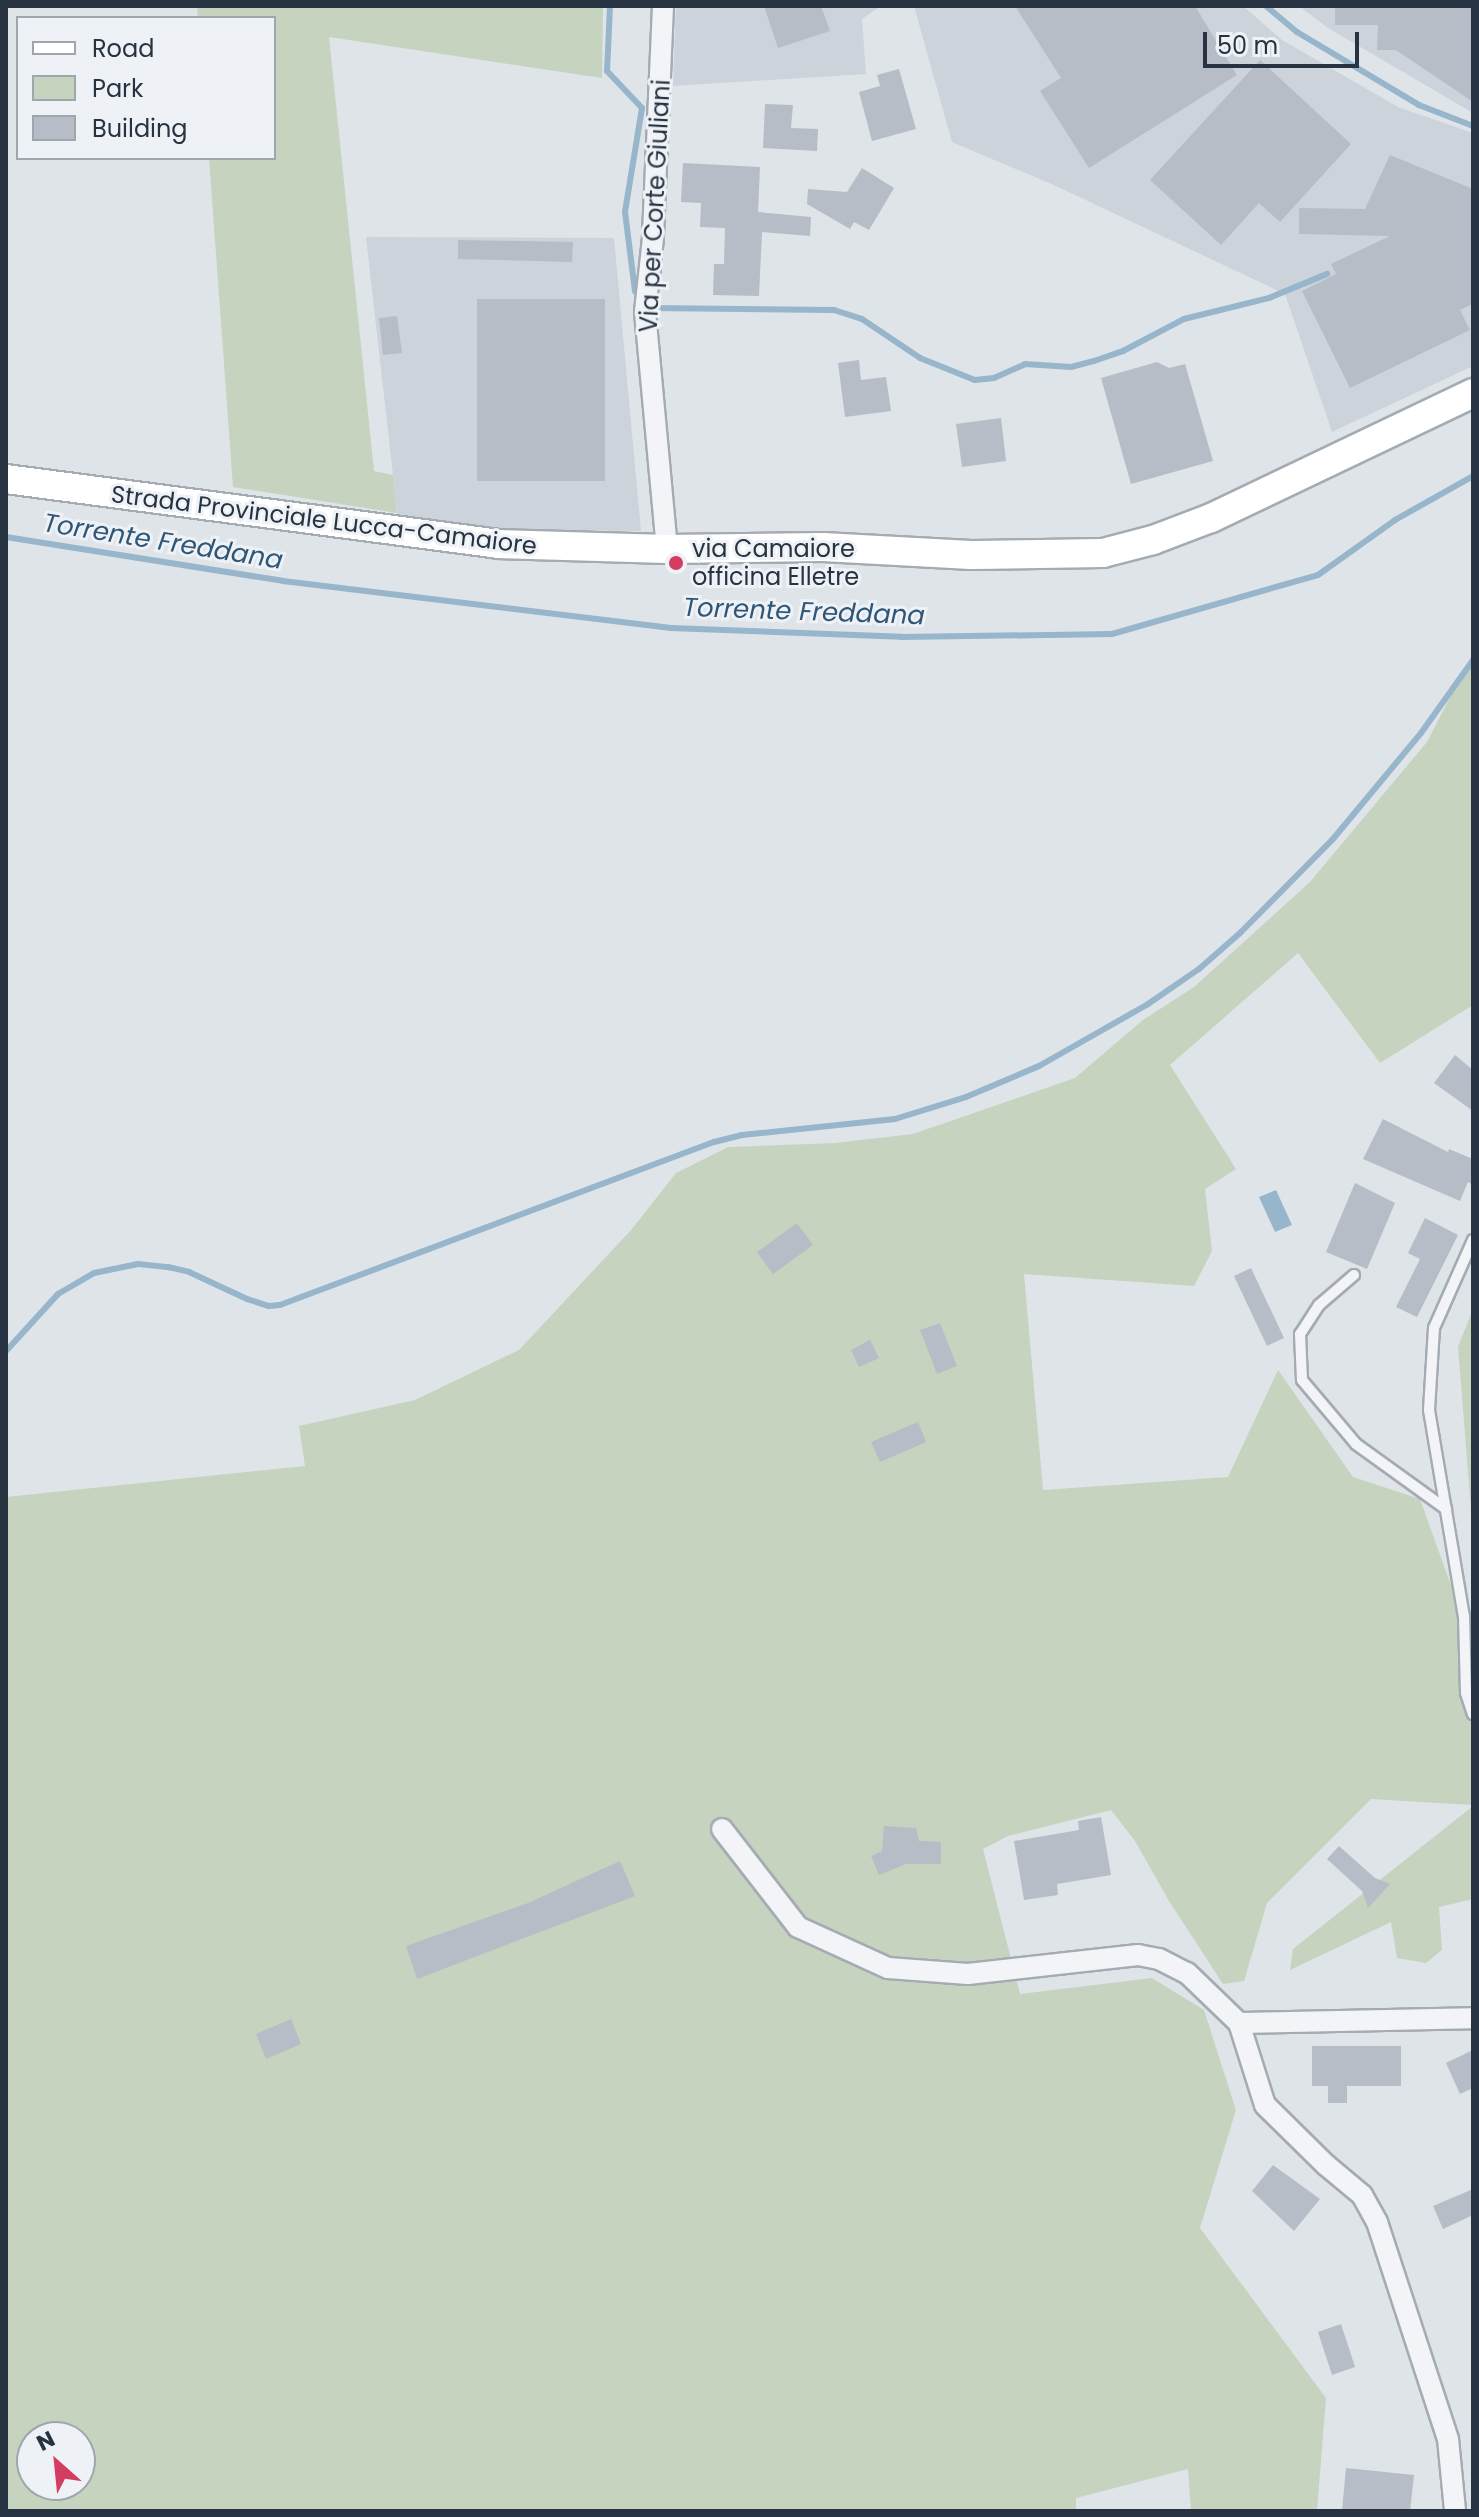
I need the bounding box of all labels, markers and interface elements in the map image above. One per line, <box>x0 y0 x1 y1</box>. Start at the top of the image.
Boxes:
legend <box>16 16 276 160</box>
scale bar <box>1207 16 1363 66</box>
text: 50 m <box>1217 29 1278 62</box>
text: Road <box>92 32 154 65</box>
text: Park <box>92 72 143 105</box>
street label: Via per Corte Giuliani <box>634 79 676 333</box>
text: Building <box>92 112 188 145</box>
street label: Strada Provinciale Lucca-Camaiore <box>109 480 539 560</box>
water label: Torrente Freddana <box>41 508 285 576</box>
place label: via Camaiore officina Elletre <box>692 535 859 591</box>
marker: via Camaiore officina Elletre <box>667 554 685 572</box>
water label: Torrente Freddana <box>682 592 926 632</box>
north arrow <box>16 2421 96 2501</box>
text: N <box>31 2423 60 2459</box>

